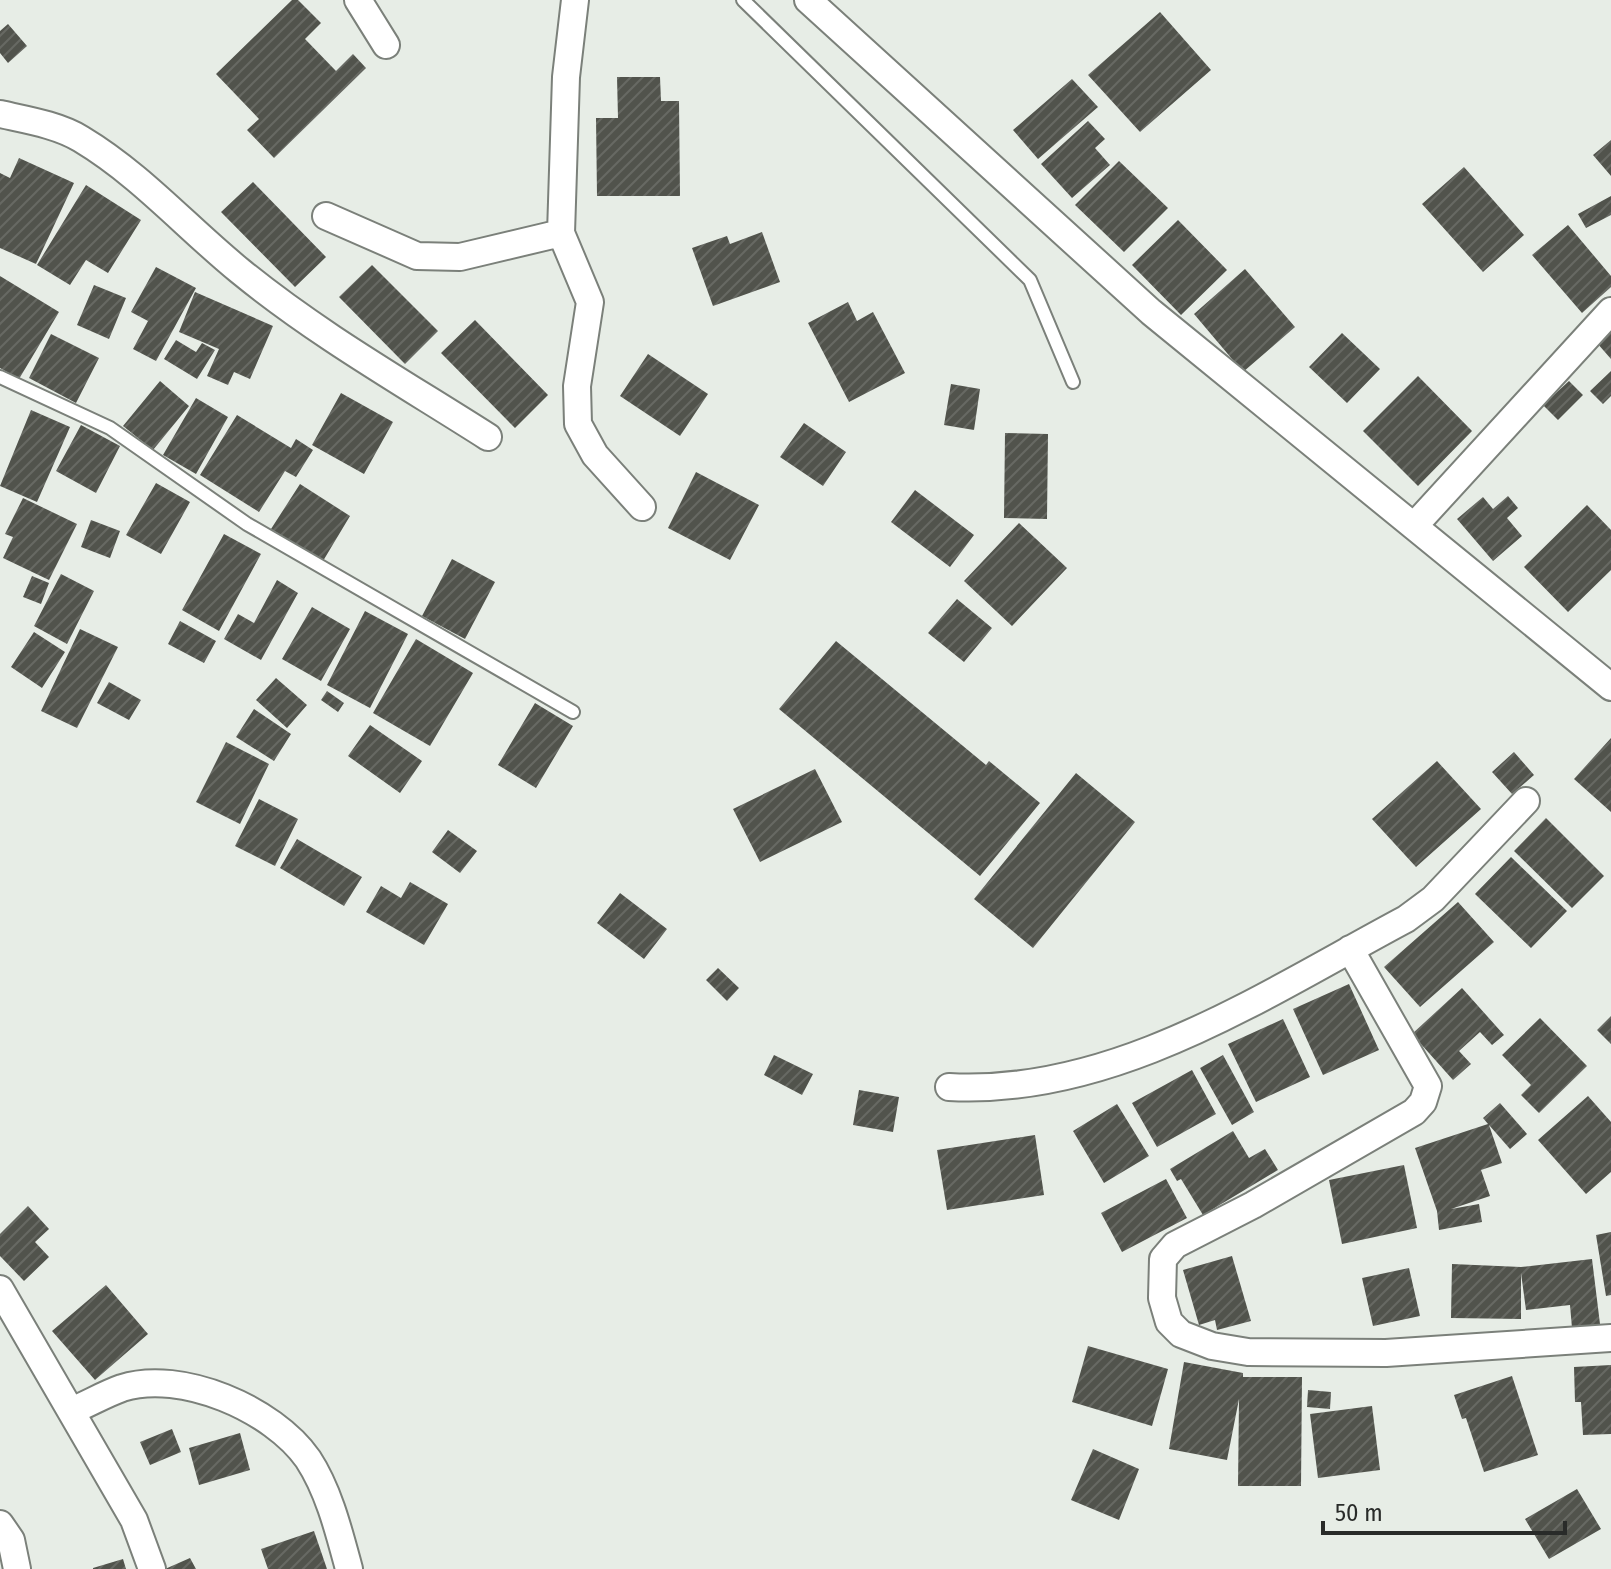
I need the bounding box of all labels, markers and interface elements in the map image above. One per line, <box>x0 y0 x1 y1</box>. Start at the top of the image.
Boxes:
scale bar <box>1323 1485 1565 1535</box>
text: 50 m <box>1335 1499 1383 1527</box>

